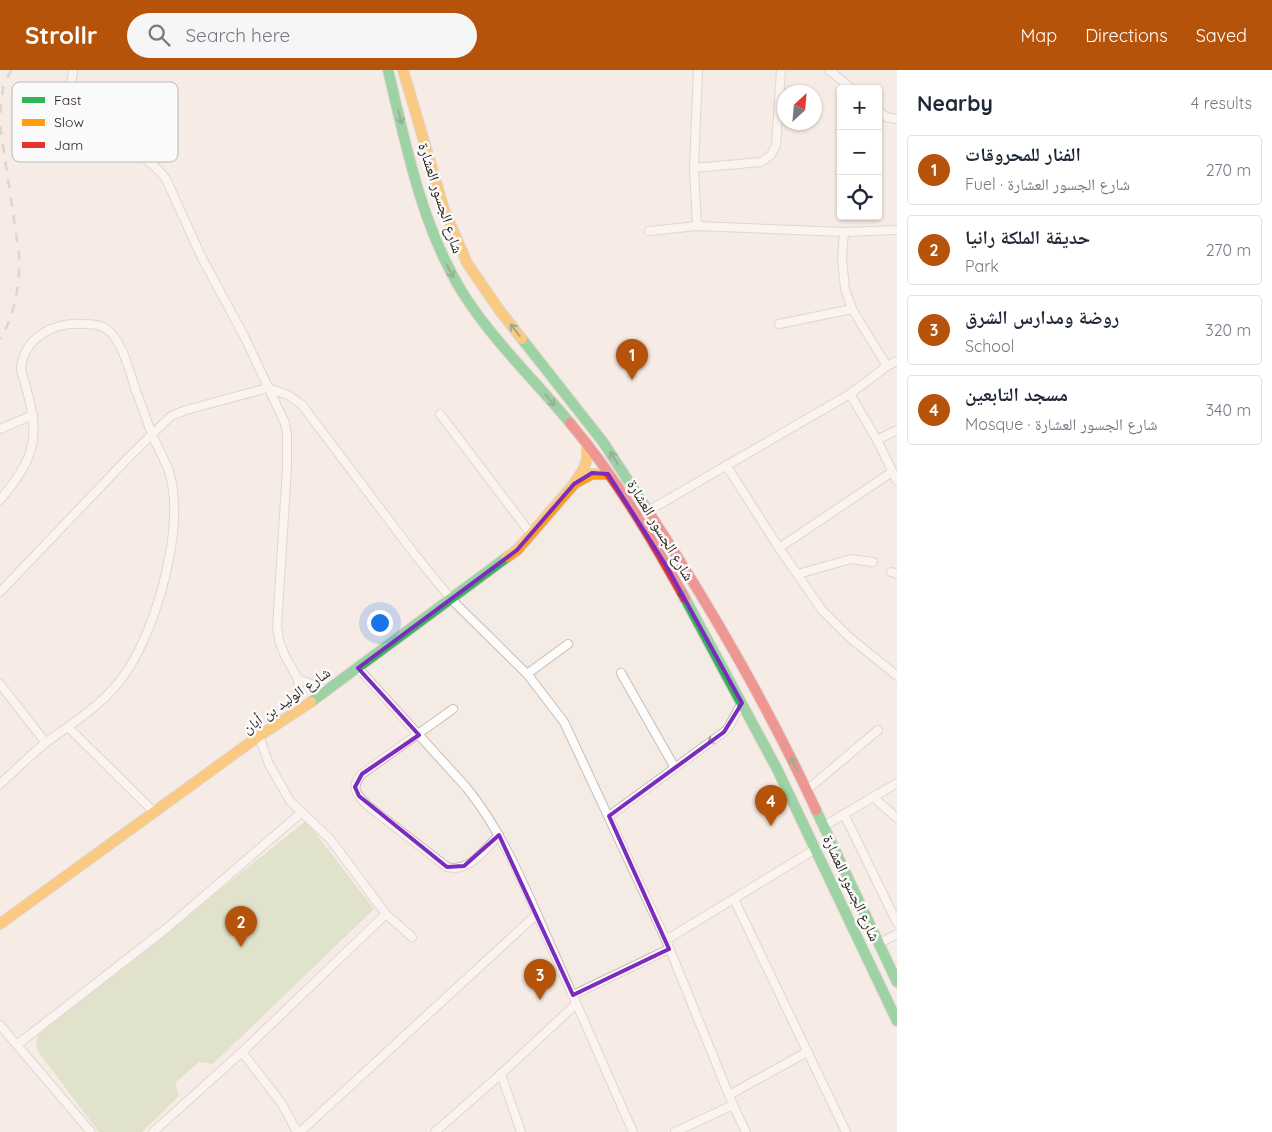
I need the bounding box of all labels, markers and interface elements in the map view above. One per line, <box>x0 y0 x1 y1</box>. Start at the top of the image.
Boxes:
search box <box>127 13 477 58</box>
text: Strollr <box>25 20 97 50</box>
icon: search <box>145 21 173 49</box>
text: Search here <box>185 23 290 47</box>
text: Map <box>1020 24 1057 47</box>
text: Directions <box>1085 24 1168 47</box>
text: Saved <box>1196 24 1247 47</box>
legend <box>12 82 178 162</box>
north arrow <box>777 85 822 130</box>
map controls <box>837 85 882 220</box>
button: + <box>837 85 882 130</box>
text: Nearby <box>917 90 993 116</box>
text: Fast <box>54 91 82 109</box>
text: 4 results <box>1191 93 1252 113</box>
one-way arrow <box>396 109 405 125</box>
text: Slow <box>54 113 84 131</box>
button: − <box>837 130 882 175</box>
text: Jam <box>54 136 83 154</box>
street label: شارع الجسور العشارة <box>413 140 468 256</box>
text: الفنار للمحروقات <box>965 142 1081 166</box>
text: 1 <box>931 160 937 180</box>
text: 270 m <box>1206 160 1251 180</box>
text: Fuel · شارع الجسور العشارة <box>965 174 1130 194</box>
button: locate <box>837 175 882 220</box>
text: حديقة الملكة رانيا <box>965 225 1090 249</box>
text: 2 <box>929 240 939 260</box>
text: 270 m <box>1206 240 1251 260</box>
text: Park <box>965 256 999 276</box>
one-way arrow <box>445 264 455 279</box>
text: روضة ومدارس الشرق <box>965 305 1119 329</box>
text: 3 <box>930 320 938 340</box>
text: 320 m <box>1205 320 1251 340</box>
one-way arrow <box>509 324 520 337</box>
text: School <box>965 336 1014 356</box>
pin: 1 <box>616 339 648 380</box>
text: مسجد التابعين <box>965 382 1068 406</box>
one-way arrow <box>544 393 555 406</box>
text: 4 <box>929 400 939 420</box>
text: 340 m <box>1206 400 1251 420</box>
text: Mosque · شارع الجسور العشارة <box>965 414 1158 434</box>
one-way arrow <box>609 452 619 466</box>
street label: شارع الجسور العشارة <box>622 476 699 585</box>
one-way arrow <box>676 583 686 598</box>
your location <box>367 610 393 636</box>
street label: شارع الوليد بن أبان <box>238 662 334 738</box>
one-way arrow <box>708 734 721 745</box>
one-way arrow <box>789 757 799 772</box>
pin: 4 <box>755 785 787 826</box>
street label: شارع الجسور العشارة <box>818 832 885 945</box>
pin: 2 <box>225 906 257 947</box>
pin: 3 <box>524 959 556 1000</box>

